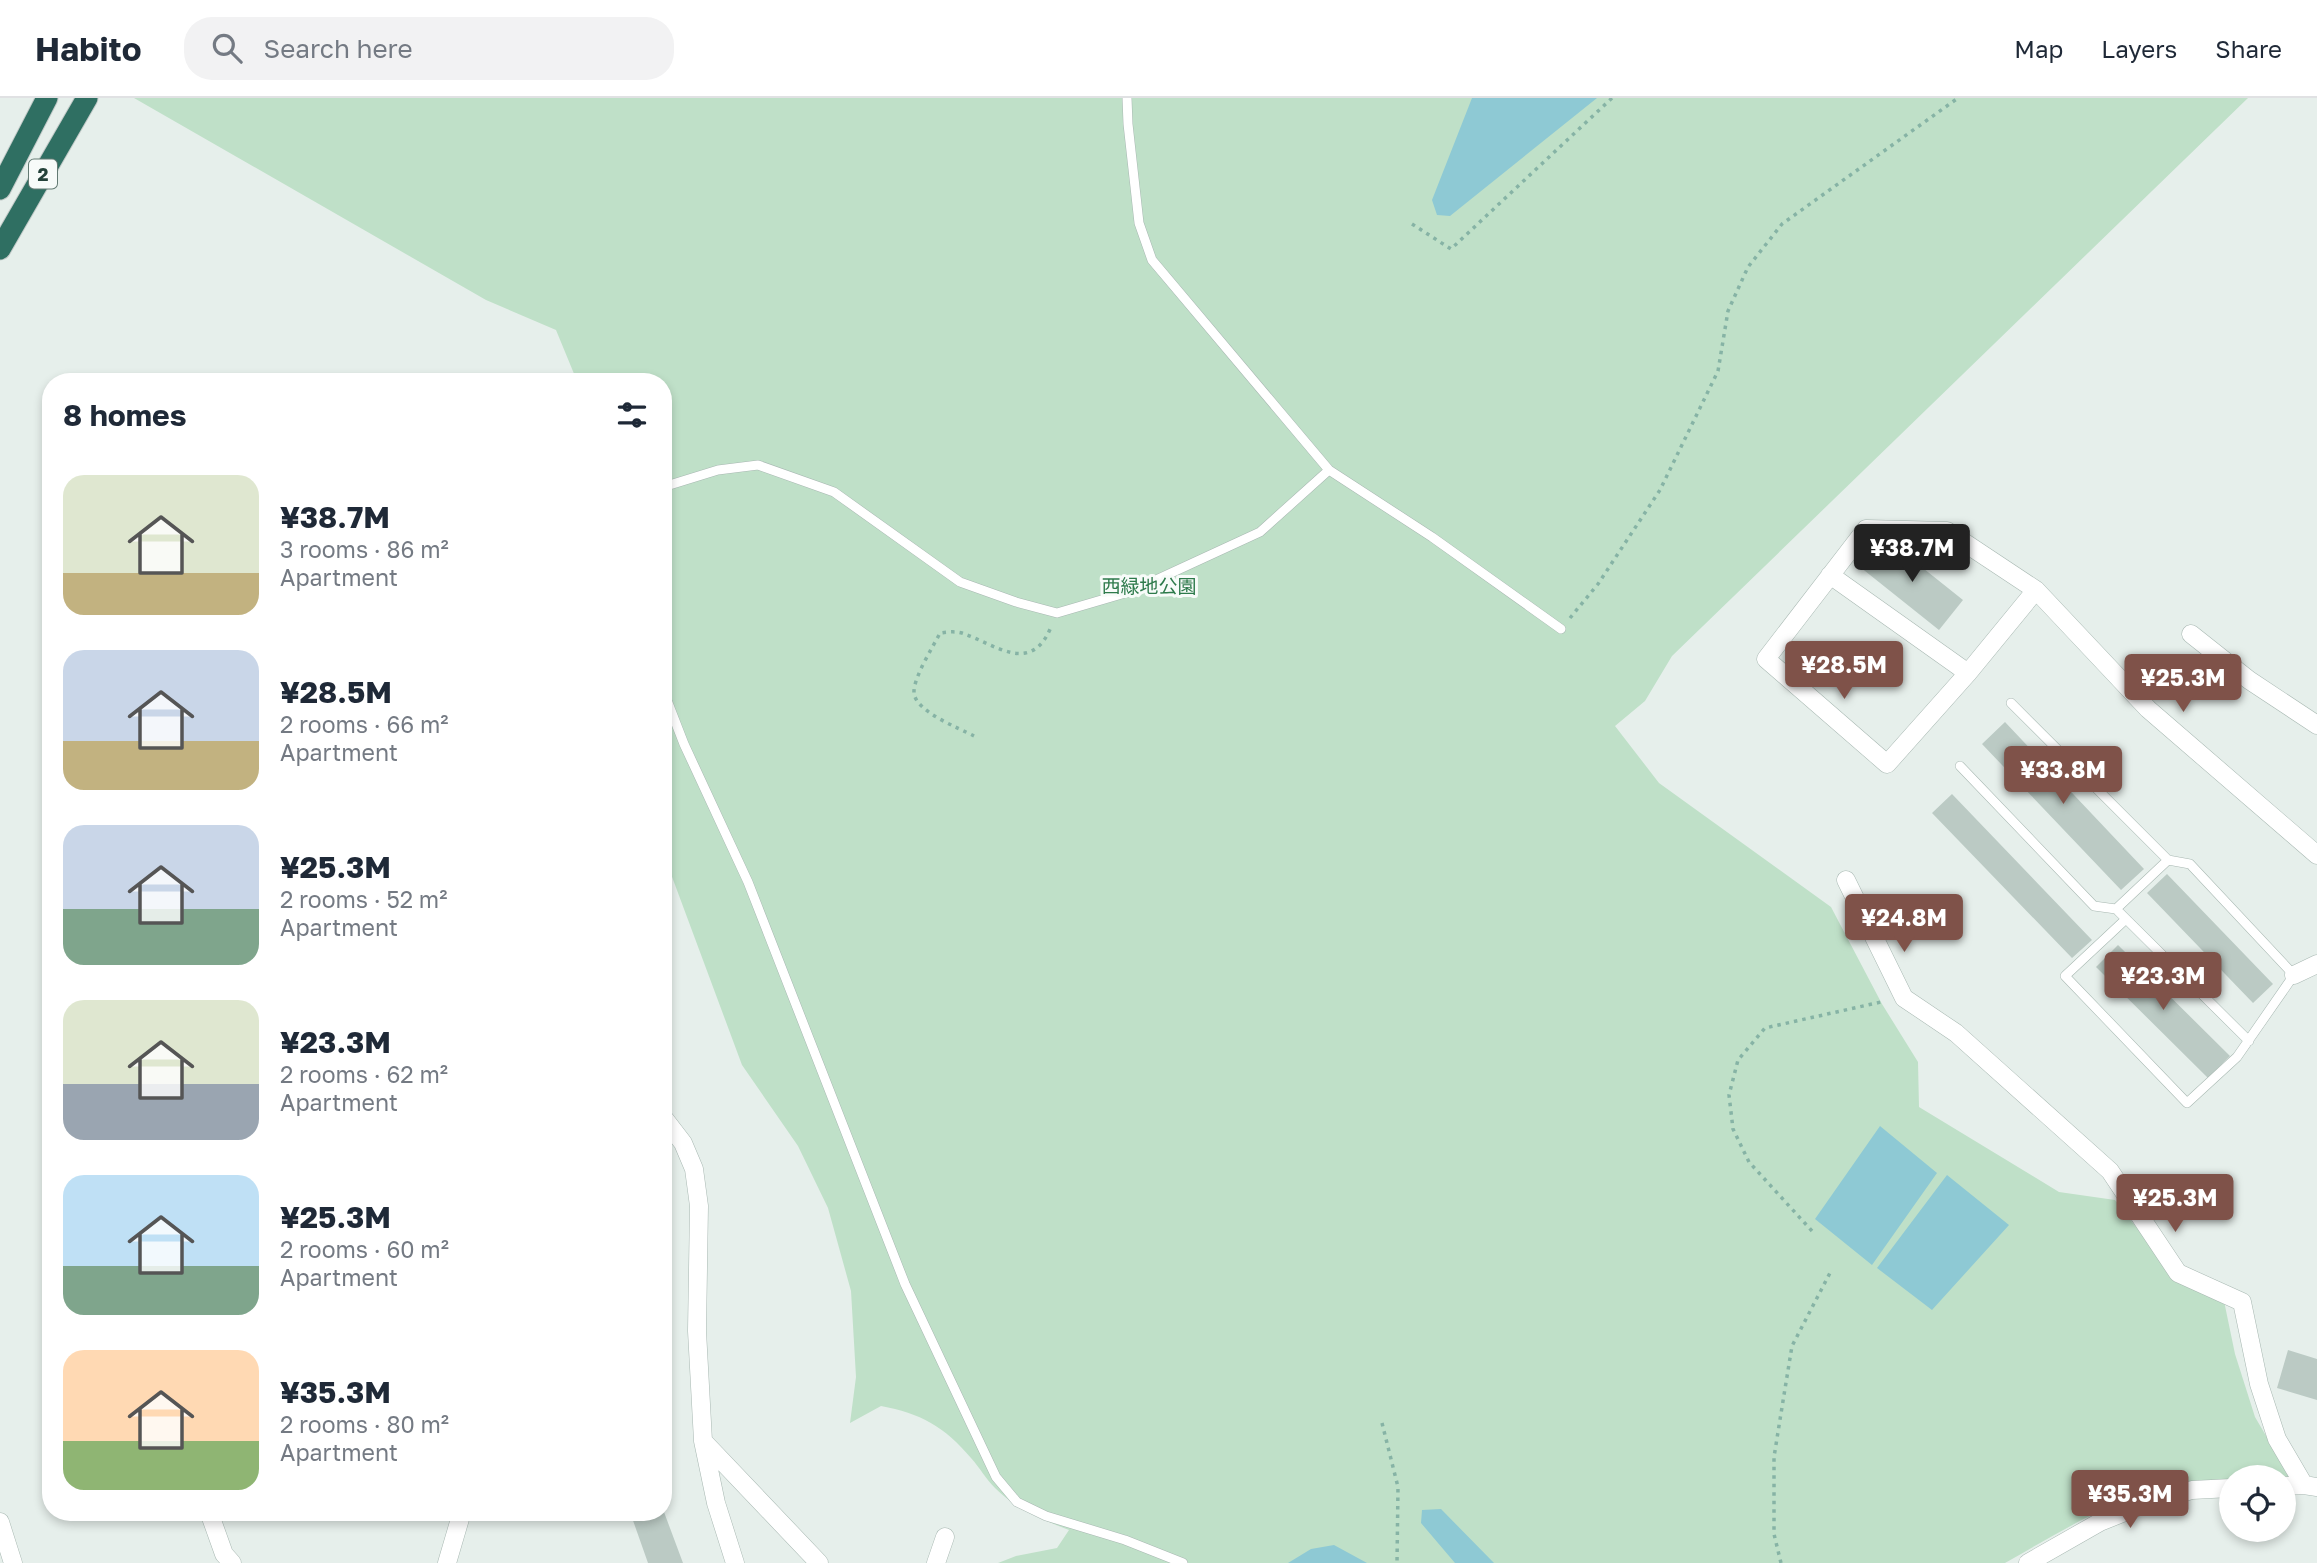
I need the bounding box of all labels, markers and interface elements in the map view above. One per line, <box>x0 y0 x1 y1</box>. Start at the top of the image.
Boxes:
search box <box>184 17 674 80</box>
text: Habito <box>35 29 142 68</box>
icon: search <box>208 29 246 67</box>
text: Search here <box>264 33 413 64</box>
text: Map <box>2014 34 2063 63</box>
text: Layers <box>2101 34 2177 63</box>
text: Share <box>2215 34 2282 63</box>
road number: 2 <box>29 160 57 188</box>
icon: filters <box>613 396 651 434</box>
text: 8 homes <box>63 397 187 433</box>
text: ¥38.7M <box>280 499 390 535</box>
icon: home <box>119 503 203 587</box>
pin: ¥38.7M <box>1855 524 1969 584</box>
text: ¥38.7M <box>1870 533 1954 561</box>
text: 3 rooms · 86 m² <box>280 535 449 563</box>
text: Apartment <box>280 563 398 591</box>
park label: 西緑地公園 <box>1101 574 1197 597</box>
pin: ¥28.5M <box>1787 642 1901 701</box>
text: ¥28.5M <box>1801 650 1887 678</box>
pin: ¥25.3M <box>2126 654 2240 714</box>
text: ¥25.3M <box>2140 663 2226 691</box>
text: ¥28.5M <box>280 674 392 710</box>
icon: home <box>119 678 203 762</box>
text: 2 rooms · 66 m² <box>280 710 449 738</box>
text: Apartment <box>280 738 398 766</box>
pin: ¥33.8M <box>2006 746 2120 806</box>
text: ¥33.8M <box>2020 755 2106 783</box>
text: ¥25.3M <box>280 849 391 885</box>
icon: home <box>119 853 203 937</box>
text: 2 rooms · 52 m² <box>280 885 447 913</box>
pin: ¥24.8M <box>1847 894 1961 954</box>
text: ¥24.8M <box>1861 903 1947 931</box>
text: Apartment <box>280 913 398 941</box>
pin: ¥23.3M <box>2106 953 2220 1012</box>
text: ¥23.3M <box>2120 961 2206 989</box>
text: ¥23.3M <box>280 1024 391 1060</box>
icon: home <box>119 1028 203 1112</box>
text: 2 rooms · 62 m² <box>280 1060 448 1088</box>
text: Apartment <box>280 1088 398 1116</box>
pin: ¥25.3M <box>2118 1174 2232 1234</box>
text: ¥25.3M <box>2132 1183 2218 1211</box>
text: ¥25.3M <box>280 1199 391 1235</box>
icon: home <box>119 1203 203 1287</box>
text: 2 rooms · 60 m² <box>280 1235 449 1263</box>
text: Apartment <box>280 1263 398 1291</box>
text: ¥35.3M <box>280 1374 391 1410</box>
icon: home <box>119 1378 203 1462</box>
text: 2 rooms · 80 m² <box>280 1410 449 1438</box>
text: Apartment <box>280 1438 398 1466</box>
map controls <box>2219 1465 2296 1542</box>
button: locate <box>2219 1465 2296 1542</box>
pin: ¥35.3M <box>2073 1470 2187 1530</box>
text: ¥35.3M <box>2087 1479 2173 1507</box>

